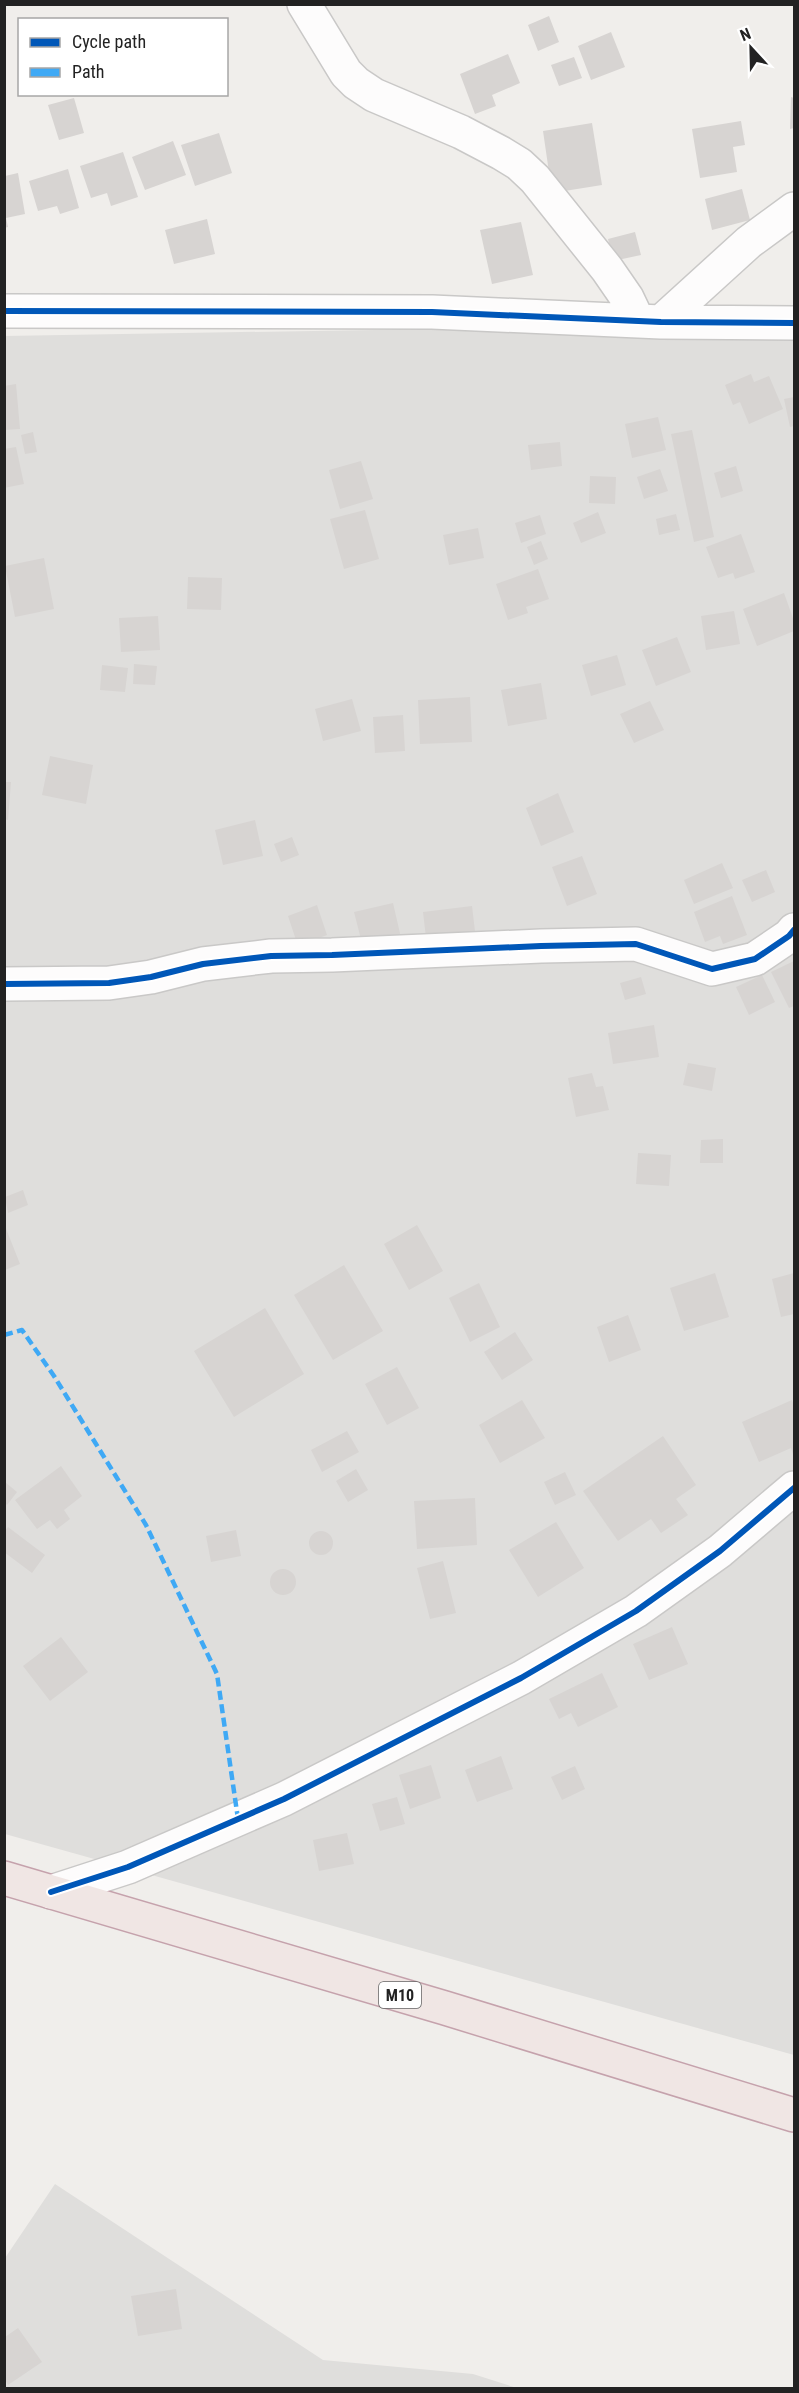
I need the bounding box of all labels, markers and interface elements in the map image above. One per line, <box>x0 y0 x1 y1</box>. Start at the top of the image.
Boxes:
legend <box>18 18 228 96</box>
north arrow <box>721 18 781 78</box>
text: N <box>737 24 754 45</box>
text: Cycle path <box>72 31 146 52</box>
text: Path <box>72 61 105 82</box>
road number: M10 <box>379 1982 421 2008</box>

